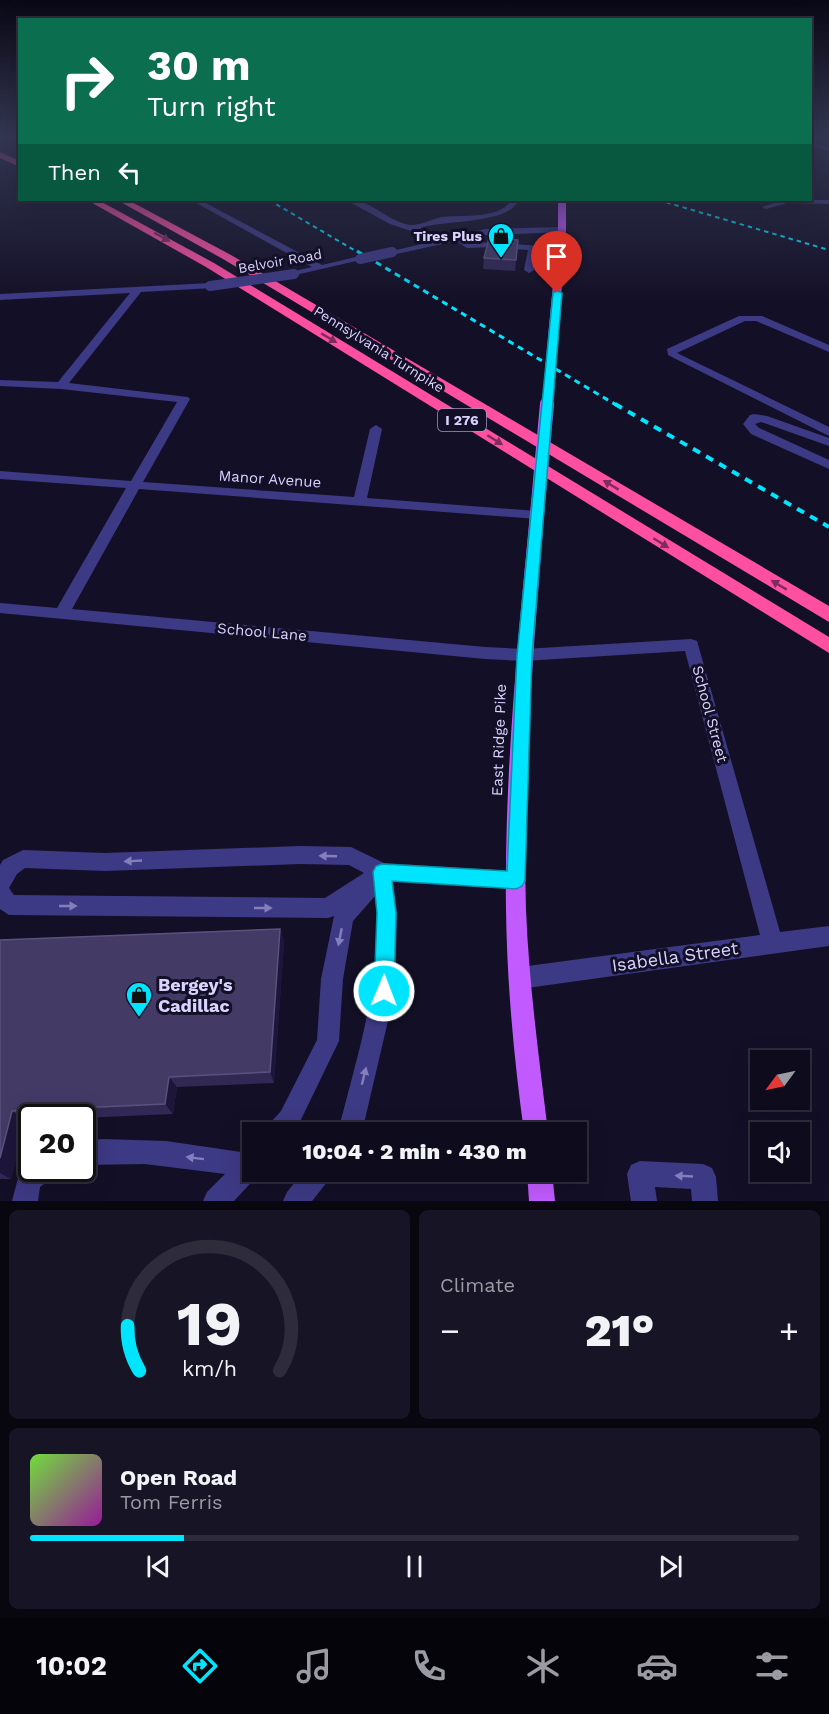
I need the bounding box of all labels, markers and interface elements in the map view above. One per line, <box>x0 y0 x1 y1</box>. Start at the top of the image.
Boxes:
text: 30 m <box>147 41 251 90</box>
icon: right <box>48 42 126 120</box>
text: Turn right <box>147 91 276 123</box>
icon: left <box>113 156 146 189</box>
text: Then <box>48 160 101 185</box>
shop icon: Tires Plus <box>486 221 516 259</box>
place label: Tires Plus <box>413 228 483 244</box>
pin <box>531 231 582 293</box>
one-way arrow <box>154 232 171 242</box>
icon: arrive <box>540 240 573 273</box>
street label: Belvoir Road <box>237 246 323 276</box>
street label: Pennsylvania Turnpike <box>311 302 447 396</box>
one-way arrow <box>321 332 337 343</box>
road number: I 276 <box>438 409 486 431</box>
one-way arrow <box>487 435 503 446</box>
street label: Manor Avenue <box>218 466 322 492</box>
one-way arrow <box>603 480 619 491</box>
one-way arrow <box>653 537 669 548</box>
one-way arrow <box>771 579 787 590</box>
street label: School Lane <box>216 619 308 645</box>
street label: School Street <box>688 664 732 765</box>
street label: East Ridge Pike <box>488 683 510 797</box>
one-way arrow <box>318 851 337 860</box>
one-way arrow <box>123 856 142 865</box>
one-way arrow <box>58 901 77 911</box>
one-way arrow <box>253 903 272 912</box>
one-way arrow <box>335 927 344 946</box>
street label: Isabella Street <box>610 937 740 976</box>
position arrow <box>352 959 416 1023</box>
place label: Bergey's Cadillac <box>158 974 233 1016</box>
shop icon: Bergey's Cadillac <box>124 980 154 1018</box>
north arrow <box>750 1050 810 1110</box>
map controls <box>750 1050 810 1182</box>
one-way arrow <box>359 1067 369 1085</box>
speed limit sign: 20 <box>18 1104 96 1182</box>
button: sound <box>750 1122 810 1182</box>
text: 10:04 · 2 min · 430 m <box>302 1139 527 1164</box>
one-way arrow <box>185 1153 204 1163</box>
one-way arrow <box>674 1171 693 1180</box>
text: Climate <box>440 1273 515 1297</box>
text: 19 <box>177 1287 242 1360</box>
text: 21° <box>585 1304 654 1357</box>
text: − <box>440 1311 460 1350</box>
text: + <box>779 1311 799 1350</box>
text: km/h <box>182 1357 237 1382</box>
text: Open Road <box>120 1465 237 1490</box>
text: Tom Ferris <box>120 1490 223 1514</box>
icon: previous <box>142 1550 175 1583</box>
icon: pause <box>398 1550 431 1583</box>
icon: next <box>654 1550 687 1583</box>
icon: directions <box>179 1645 221 1687</box>
icon: music <box>293 1645 335 1687</box>
icon: phone <box>408 1645 450 1687</box>
icon: climate <box>522 1645 564 1687</box>
icon: car <box>636 1645 678 1687</box>
icon: filters <box>751 1645 793 1687</box>
text: 10:02 <box>36 1650 107 1682</box>

